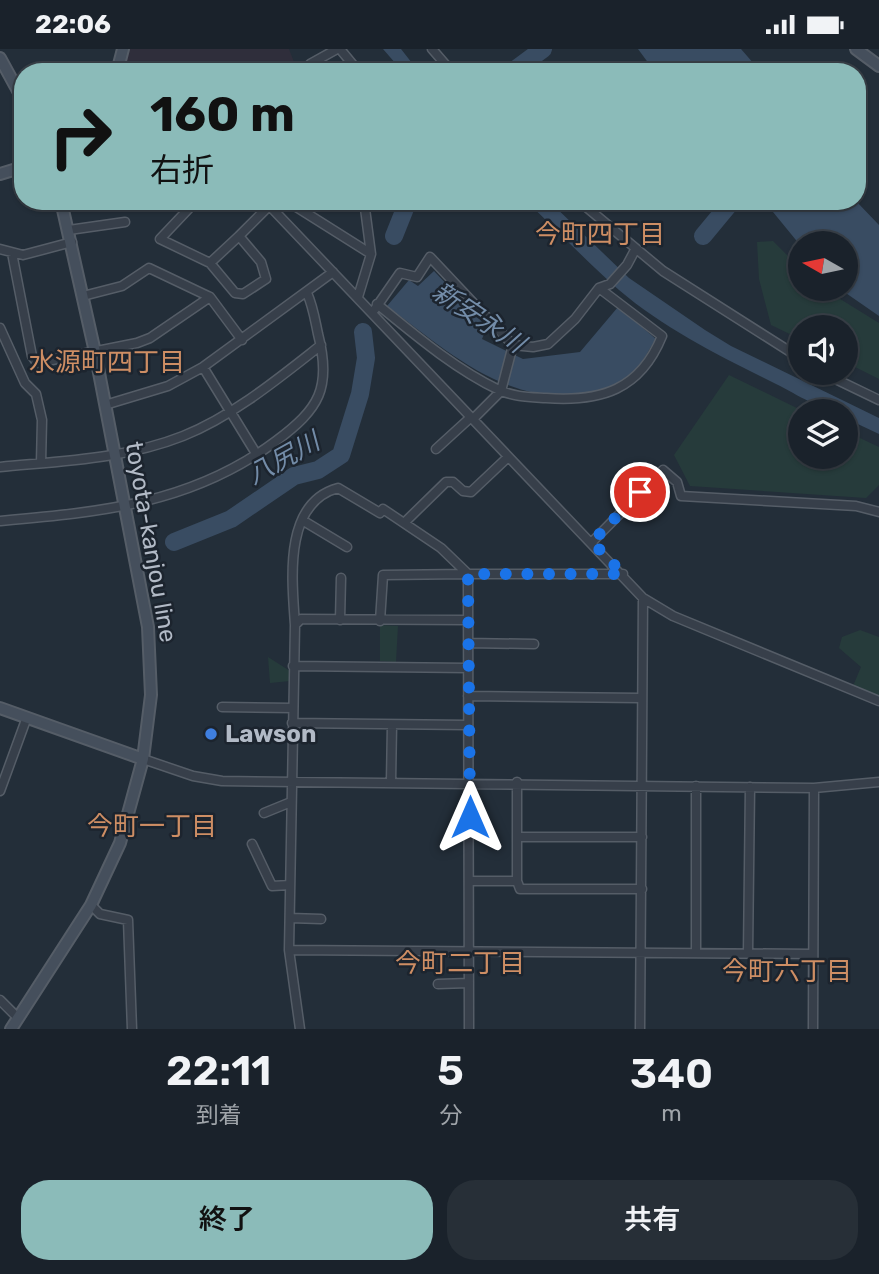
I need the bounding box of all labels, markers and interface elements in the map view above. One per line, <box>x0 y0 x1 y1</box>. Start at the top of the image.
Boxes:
text: 22:06 <box>35 9 111 40</box>
text: 160 m <box>150 85 295 143</box>
icon: right <box>35 91 126 182</box>
text: 右折 <box>150 151 214 189</box>
district label: 今町四丁目 <box>535 219 665 250</box>
north arrow <box>788 231 858 301</box>
map controls <box>788 231 858 469</box>
water label: 新安永川 <box>427 275 533 361</box>
button: sound <box>788 315 858 385</box>
district label: 水源町四丁目 <box>29 347 185 378</box>
button: layers <box>788 399 858 469</box>
water label: 八尻川 <box>242 425 327 491</box>
street label: toyota-kanjou line <box>120 440 182 644</box>
pin <box>610 462 670 522</box>
icon: arrive <box>621 473 659 511</box>
place label: Lawson <box>225 720 316 748</box>
marker: Lawson <box>203 726 219 742</box>
position arrow <box>433 780 507 854</box>
district label: 今町一丁目 <box>87 811 217 842</box>
district label: 今町二丁目 <box>395 948 525 979</box>
district label: 今町六丁目 <box>722 956 852 987</box>
text: 22:11 <box>166 1046 271 1096</box>
text: 5 <box>437 1046 464 1096</box>
text: 340 <box>630 1049 713 1099</box>
text: m <box>661 1099 682 1127</box>
text: 到着 <box>196 1101 242 1129</box>
text: 分 <box>439 1101 462 1129</box>
button: 終了 <box>21 1180 433 1260</box>
button: 共有 <box>447 1180 858 1260</box>

